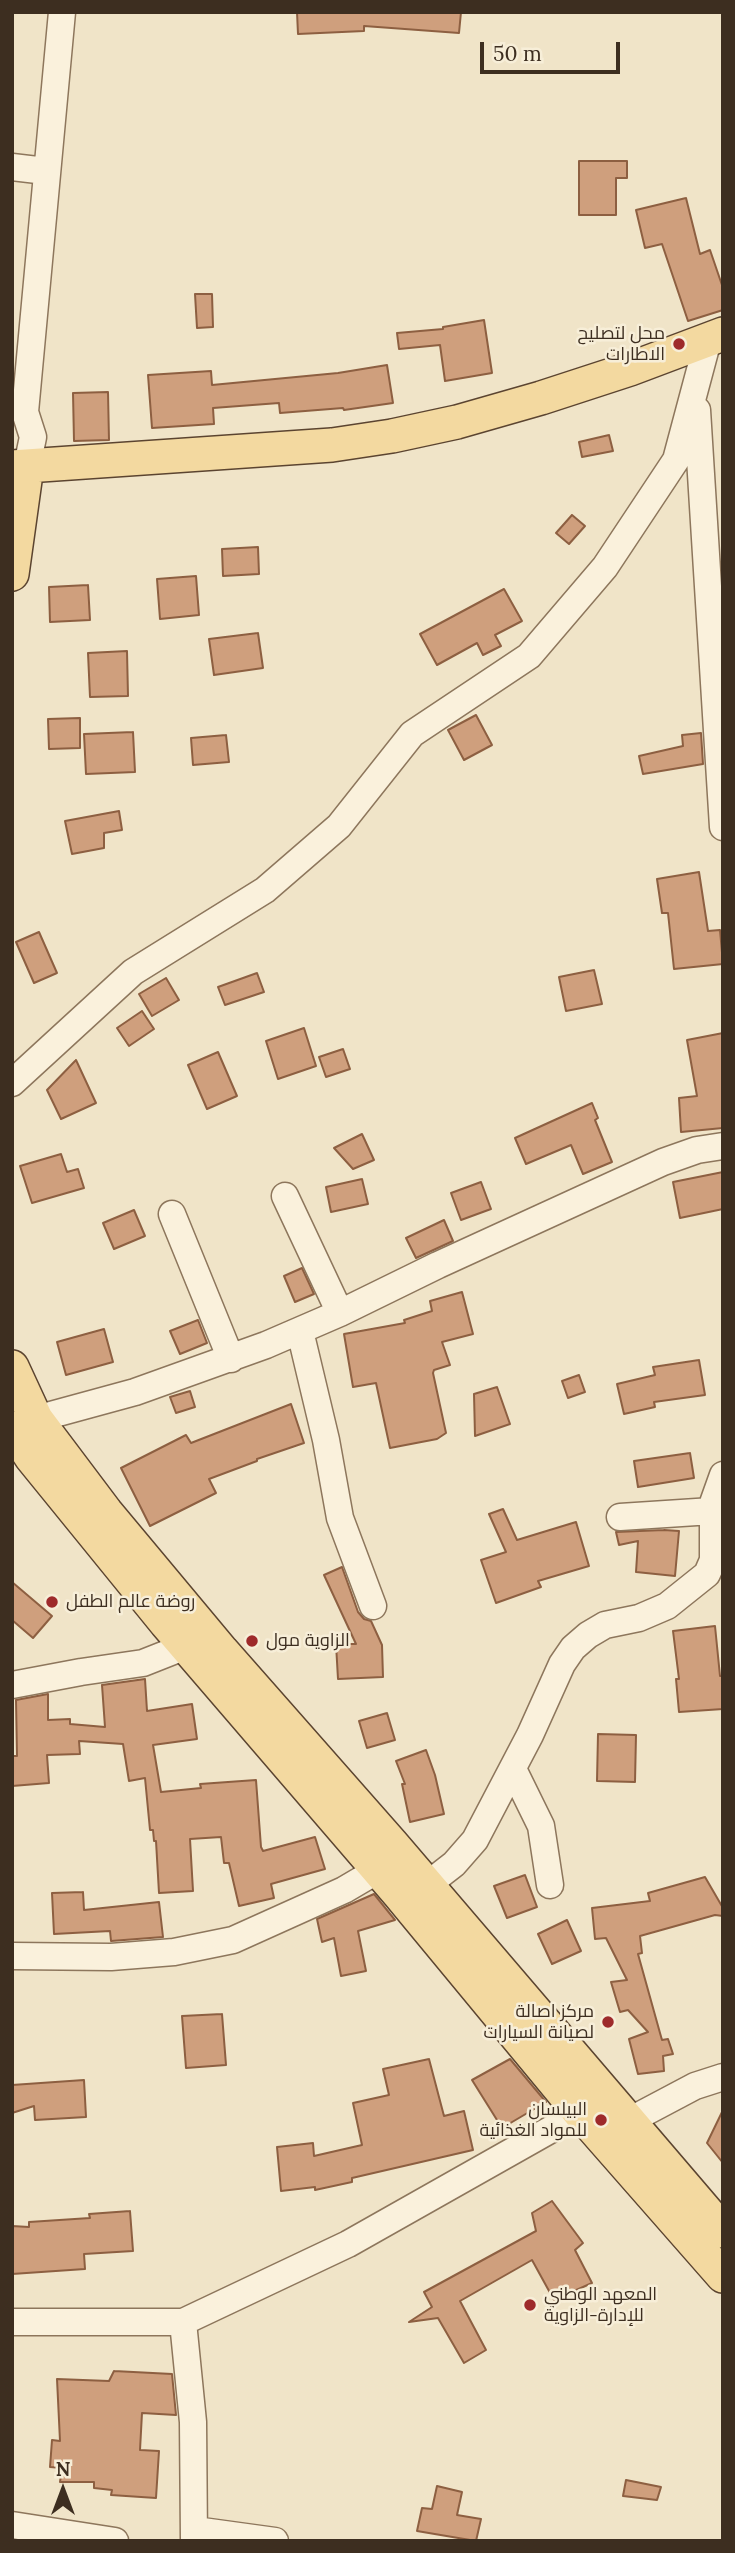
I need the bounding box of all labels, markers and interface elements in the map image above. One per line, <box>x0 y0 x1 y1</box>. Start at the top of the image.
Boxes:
scale bar <box>483 28 623 72</box>
text: 50 m <box>493 40 542 67</box>
place label: محل لتصليح الاطارات <box>578 323 665 366</box>
marker: محل لتصليح الاطارات <box>671 336 687 352</box>
place label: روضة عالم الطفل <box>66 1591 195 1613</box>
marker: روضة عالم الطفل <box>44 1594 60 1610</box>
place label: الزاوية مول <box>266 1630 350 1652</box>
marker: الزاوية مول <box>244 1633 260 1649</box>
place label: مركز اصالة لصيانة السيارات <box>483 2001 594 2044</box>
marker: مركز اصالة لصيانة السيارات <box>600 2014 616 2030</box>
place label: البيلسان للمواد الغذائية <box>479 2099 587 2142</box>
marker: البيلسان للمواد الغذائية <box>593 2112 609 2128</box>
place label: المعهد الوطني للإدارة-الزاوية <box>544 2284 657 2326</box>
marker: المعهد الوطني للإدارة-الزاوية <box>522 2297 538 2313</box>
north arrow <box>28 2455 98 2525</box>
text: N <box>56 2457 70 2481</box>

